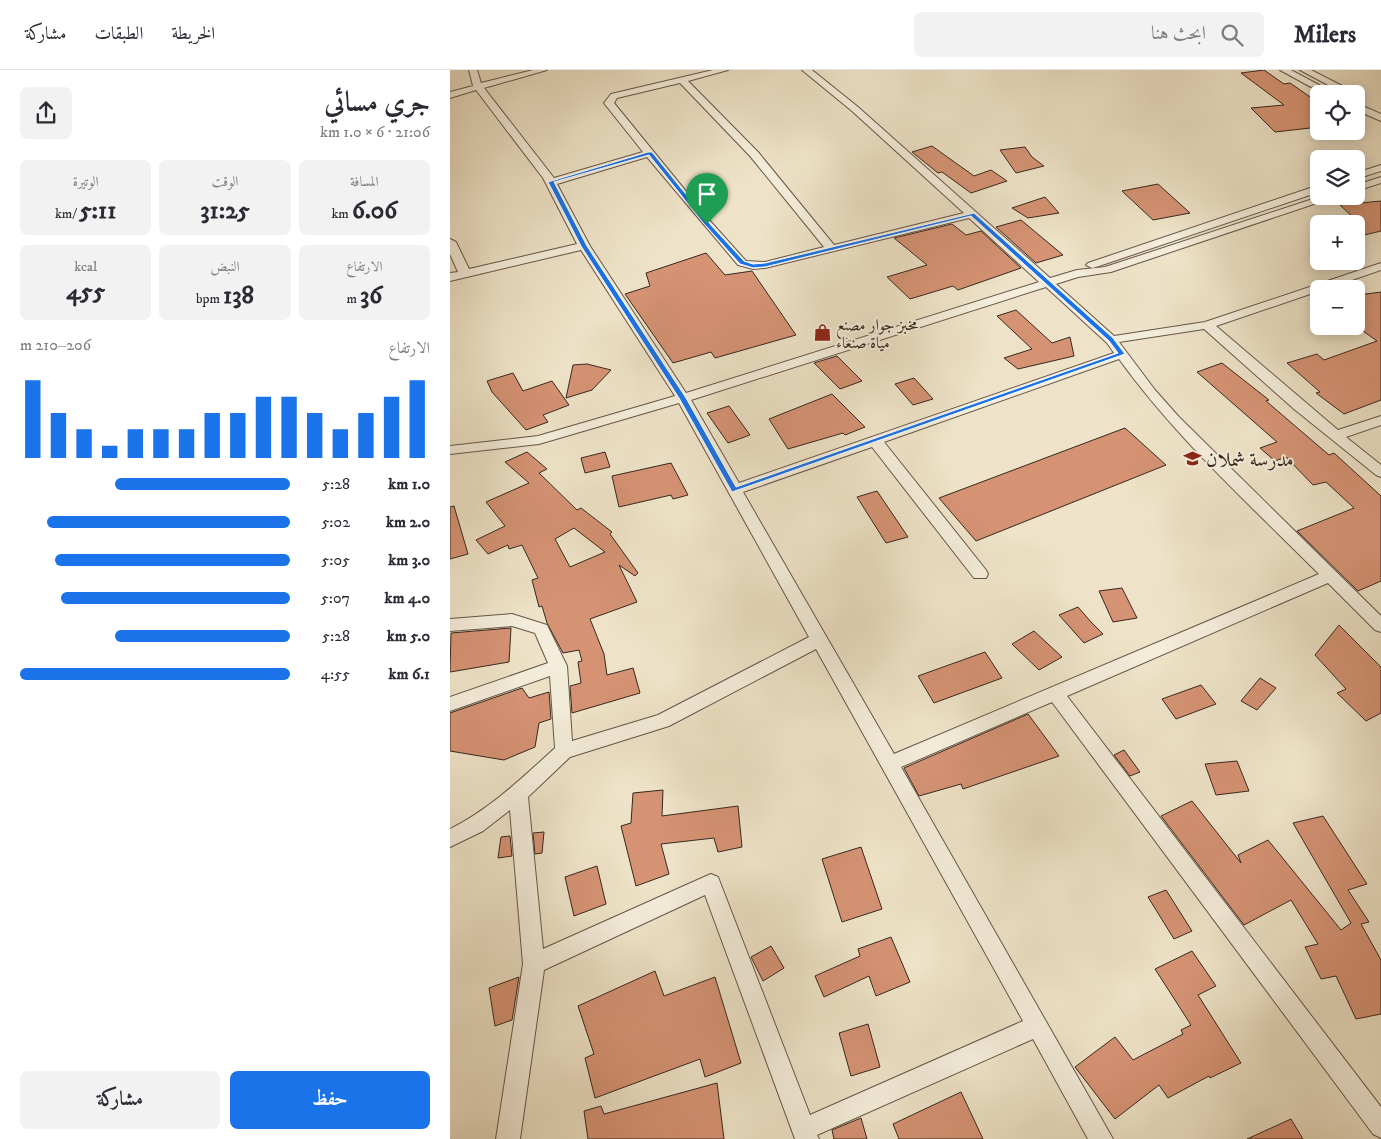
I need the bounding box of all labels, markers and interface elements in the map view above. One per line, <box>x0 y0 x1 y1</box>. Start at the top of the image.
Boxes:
search box <box>914 12 1264 57</box>
text: Milers <box>1294 20 1356 50</box>
icon: search <box>1218 21 1246 49</box>
text: ابحث هنا <box>1151 22 1206 45</box>
text: مشاركة <box>25 23 66 45</box>
text: الطبقات <box>94 23 143 45</box>
text: الخريطة <box>171 23 215 45</box>
text: جري مسائي <box>324 85 430 120</box>
map controls <box>1310 85 1365 335</box>
button: locate <box>1310 85 1365 140</box>
button: share <box>20 87 72 139</box>
text: 21:06 · 6 × 1.0 km <box>320 122 430 142</box>
button: layers <box>1310 150 1365 205</box>
text: الوتيرة <box>73 173 99 191</box>
text: الوقت <box>212 173 238 191</box>
text: المسافة <box>350 173 379 191</box>
pin <box>686 173 728 224</box>
icon: arrive <box>693 180 721 208</box>
text: 5:11 <box>79 195 116 226</box>
text: 31:25 <box>200 195 250 226</box>
text: 6.06 <box>352 195 397 226</box>
text: /km <box>55 205 79 223</box>
text: km <box>331 205 352 223</box>
button: + <box>1310 215 1365 270</box>
text: kcal <box>74 258 97 276</box>
text: النبض <box>211 258 239 276</box>
text: الارتفاع <box>346 258 383 276</box>
text: 455 <box>66 276 105 307</box>
text: 138 <box>223 280 254 311</box>
text: 36 <box>360 280 382 311</box>
button: − <box>1310 280 1365 335</box>
text: bpm <box>196 290 223 308</box>
text: m <box>346 290 360 308</box>
place label: مخبز جوار مصنع مياة صنعاء <box>836 315 919 353</box>
shop icon: مخبز جوار مصنع مياة صنعاء <box>812 323 832 343</box>
text: 206–210 m <box>20 335 91 355</box>
text: الارتفاع <box>388 338 430 358</box>
place label: مدرسة شملان <box>1206 448 1294 473</box>
school or university icon: مدرسة شملان <box>1182 449 1202 469</box>
text: 5:28 <box>322 474 350 494</box>
text: 1.0 km <box>388 474 430 494</box>
text: 5:02 <box>321 512 350 532</box>
text: 2.0 km <box>386 512 430 532</box>
text: 5:05 <box>321 550 350 570</box>
text: 3.0 km <box>388 550 430 570</box>
text: 5:07 <box>321 588 350 608</box>
text: 4.0 km <box>385 588 430 608</box>
text: 5:28 <box>322 626 350 646</box>
text: 5.0 km <box>387 626 430 646</box>
text: 4:55 <box>321 664 350 684</box>
text: 6.1 km <box>389 664 430 684</box>
button: مشاركة <box>20 1071 220 1129</box>
button: حفظ <box>230 1071 430 1129</box>

